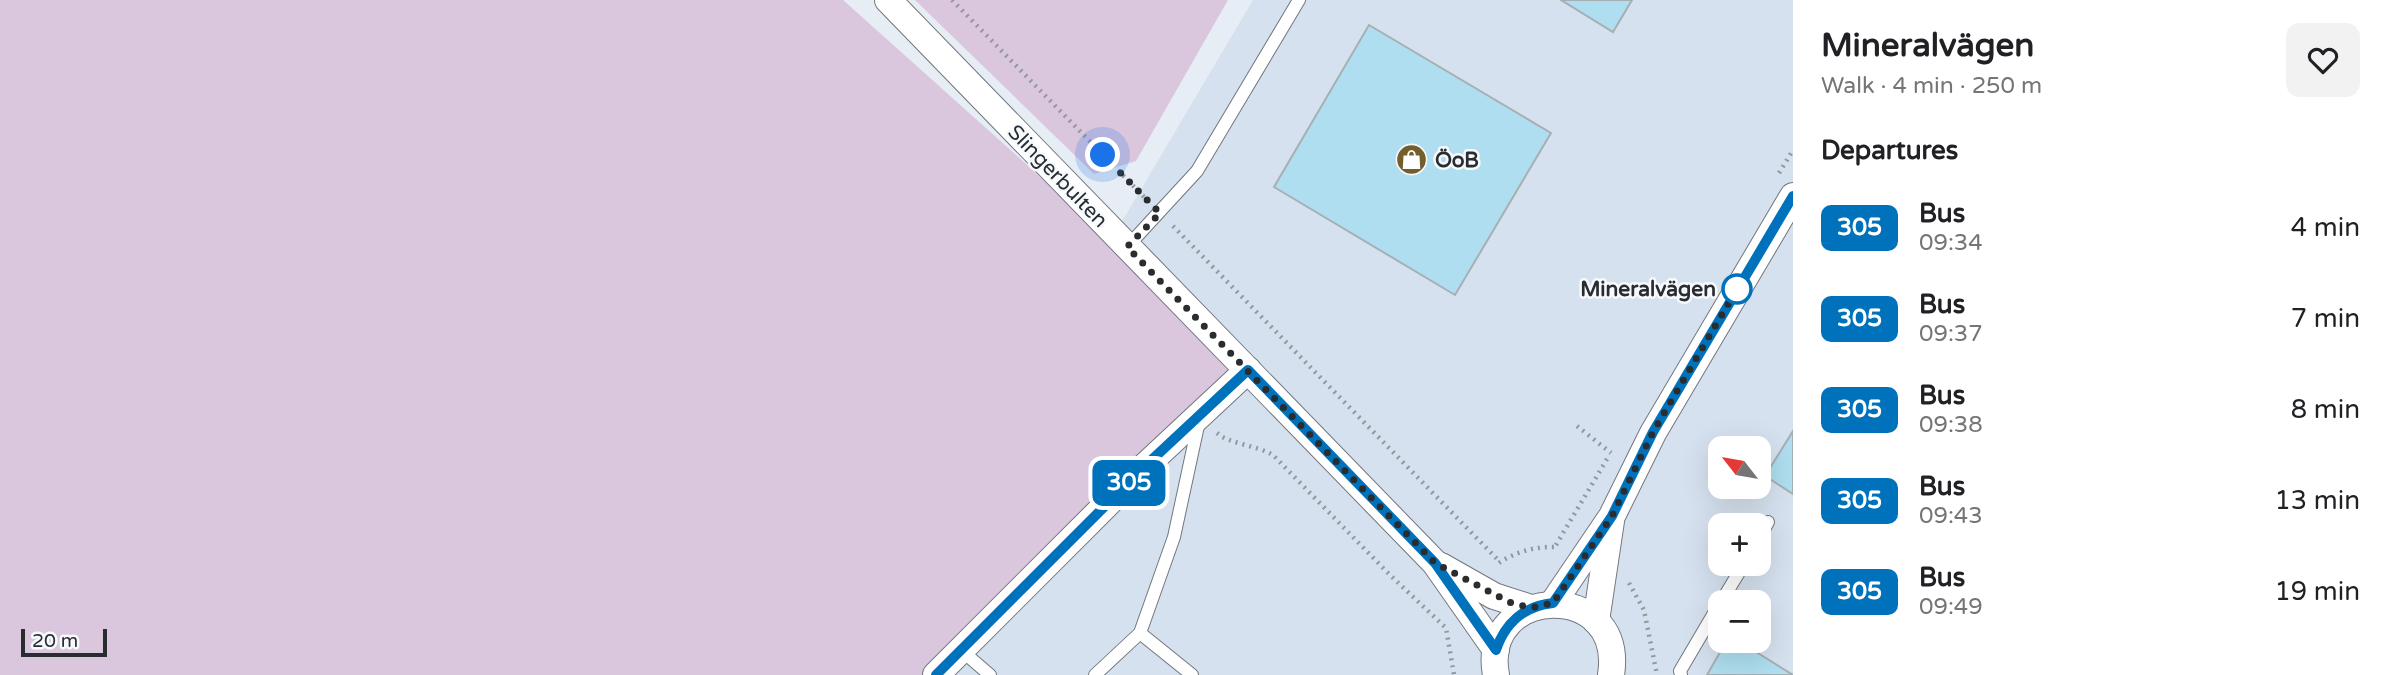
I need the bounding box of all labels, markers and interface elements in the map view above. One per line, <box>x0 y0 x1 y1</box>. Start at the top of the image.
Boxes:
button: heart <box>2286 23 2360 97</box>
text: Mineralvägen <box>1821 26 2034 65</box>
text: Walk · 4 min · 250 m <box>1821 72 2042 100</box>
street label: Slingerbulten <box>1002 120 1113 233</box>
text: Departures <box>1821 135 1958 166</box>
your location <box>1085 137 1120 172</box>
shop icon: ÖoB <box>1395 143 1429 177</box>
place label: ÖoB <box>1435 148 1479 173</box>
text: Bus <box>1919 198 1965 229</box>
text: 4 min <box>2291 212 2360 243</box>
text: 305 <box>1837 213 1882 242</box>
text: 09:34 <box>1919 229 1983 257</box>
marker: Mineralvägen <box>1722 274 1752 304</box>
place label: Mineralvägen <box>1580 277 1716 302</box>
text: Bus <box>1919 289 1965 320</box>
text: 7 min <box>2291 303 2360 334</box>
text: 305 <box>1837 304 1882 333</box>
text: 09:37 <box>1919 320 1983 348</box>
text: Bus <box>1919 380 1965 411</box>
text: 8 min <box>2291 394 2360 425</box>
text: 305 <box>1837 395 1882 424</box>
text: 09:38 <box>1919 411 1983 439</box>
north arrow <box>1708 436 1771 499</box>
map controls <box>1708 436 1771 653</box>
line badge: 305 <box>1089 460 1169 506</box>
text: 305 <box>1106 468 1152 497</box>
text: Bus <box>1919 471 1965 502</box>
text: 13 min <box>2274 485 2360 516</box>
text: 305 <box>1837 486 1882 515</box>
text: 09:43 <box>1919 502 1983 530</box>
button: + <box>1708 513 1771 576</box>
text: Bus <box>1919 562 1965 593</box>
text: 19 min <box>2274 576 2360 607</box>
text: 305 <box>1837 577 1882 606</box>
button: − <box>1708 590 1771 653</box>
text: 09:49 <box>1919 593 1983 621</box>
scale bar <box>21 626 107 658</box>
text: 20 m <box>32 630 78 652</box>

